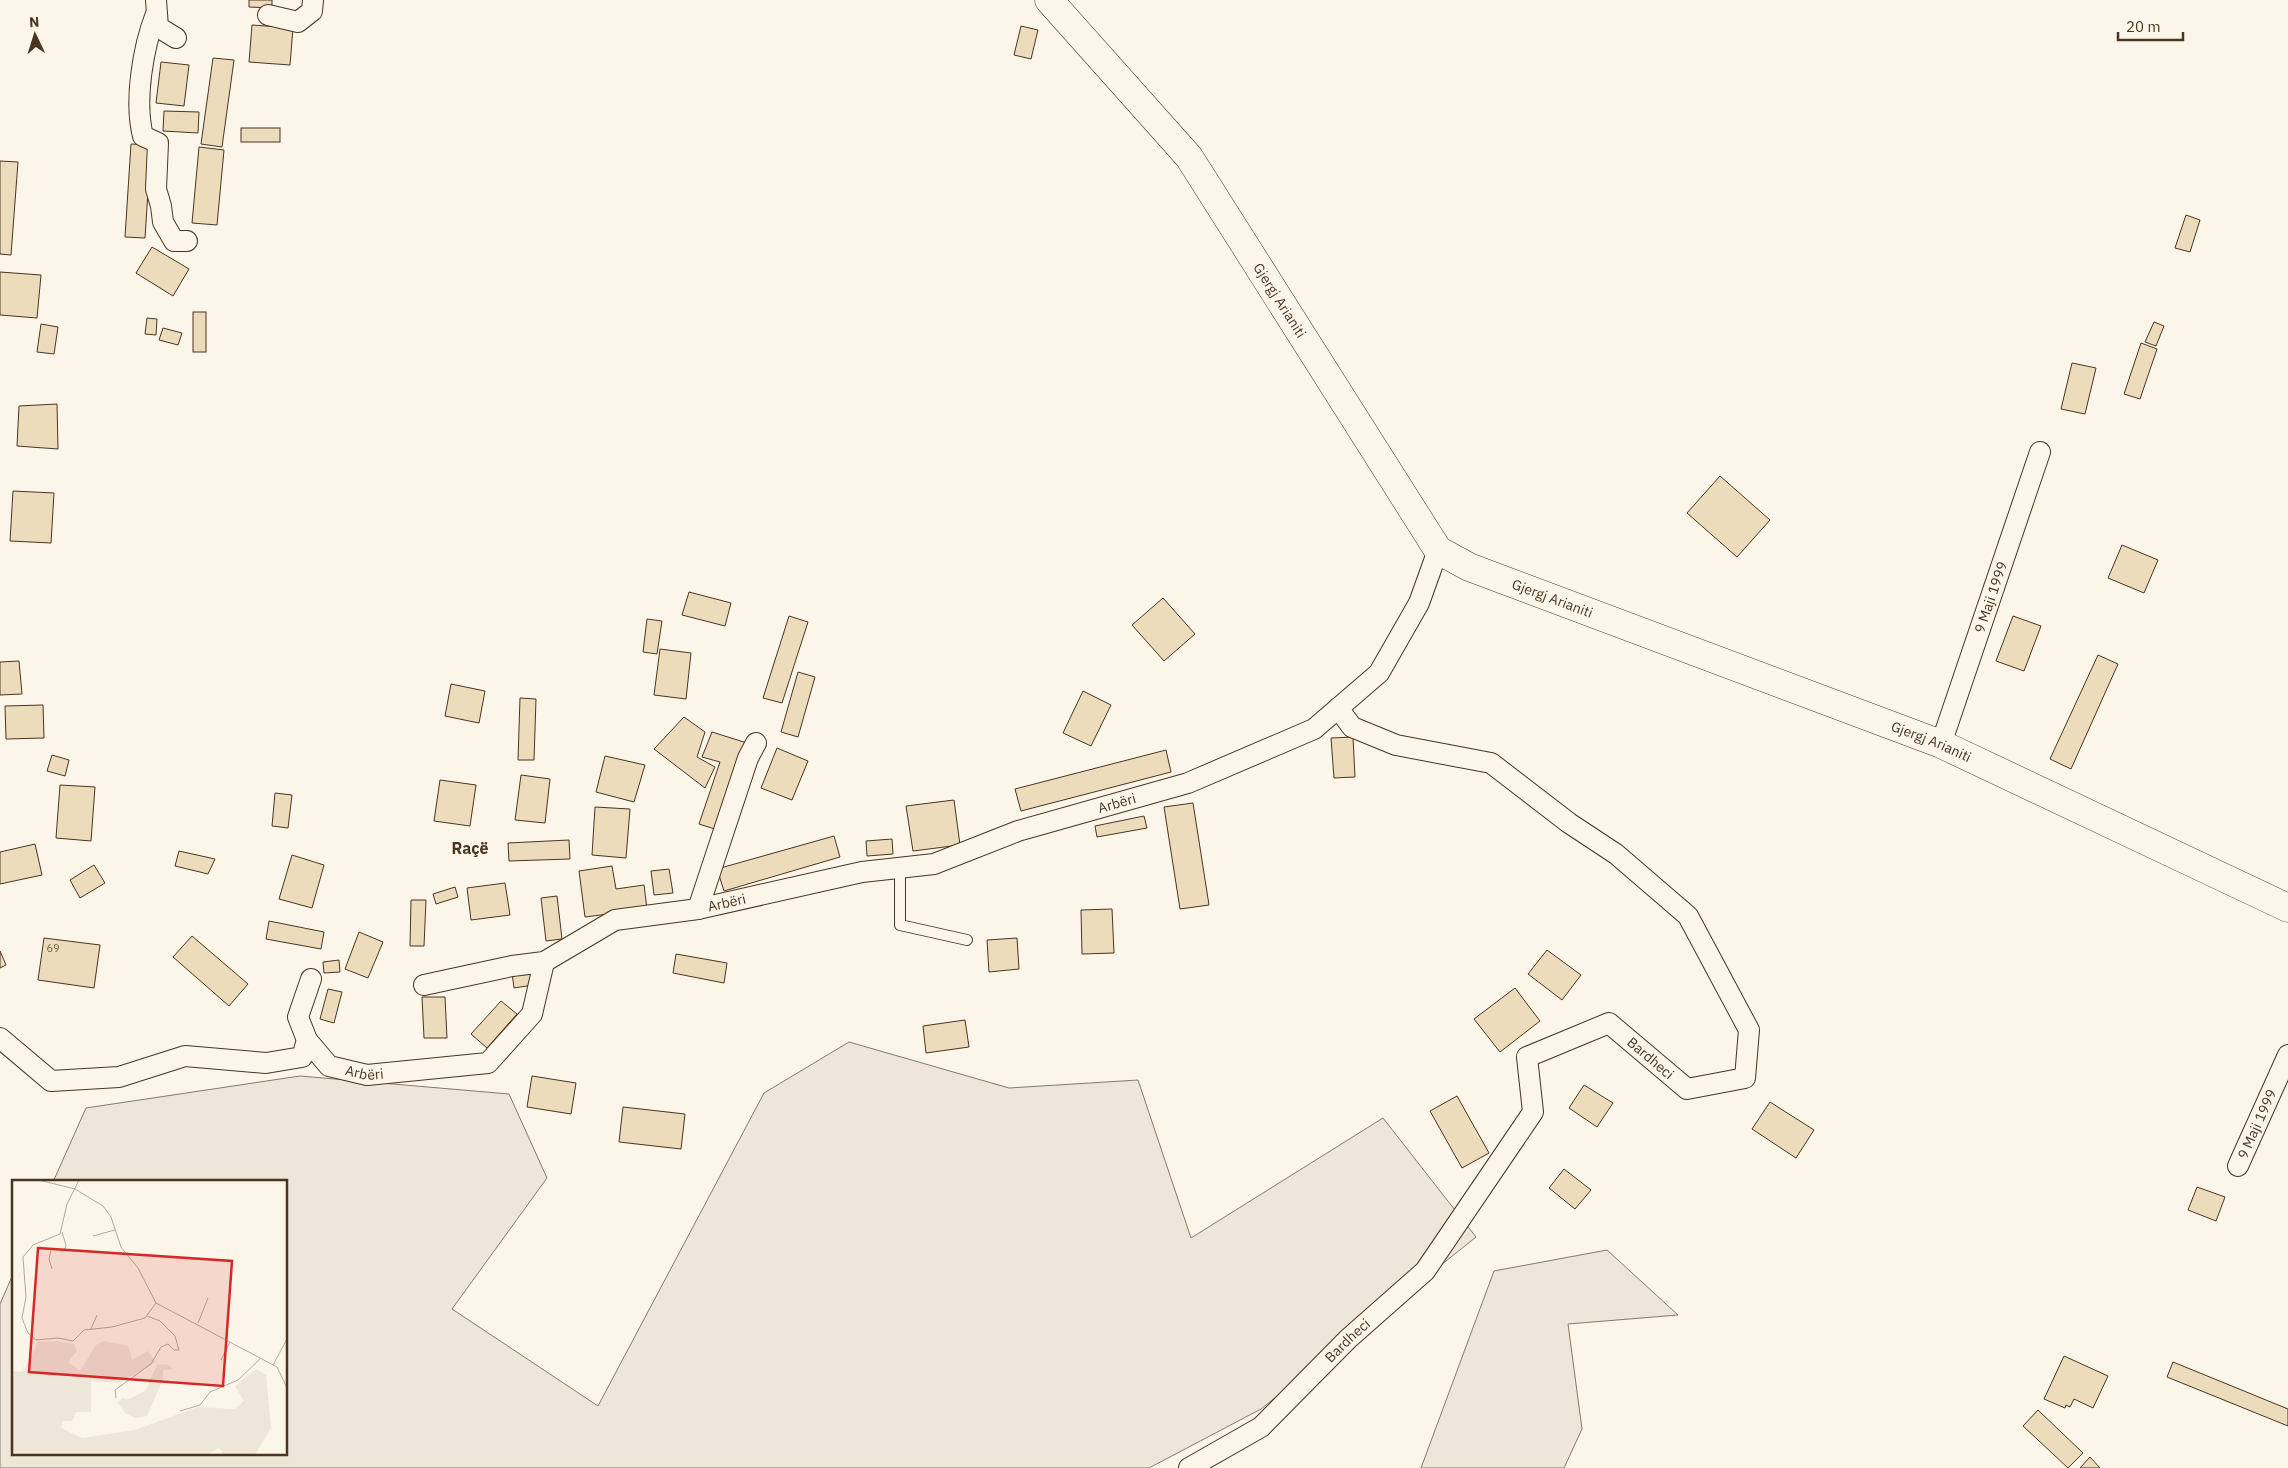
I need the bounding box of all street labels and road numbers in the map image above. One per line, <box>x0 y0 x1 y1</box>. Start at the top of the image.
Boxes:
street label: Gjergj Arianiti <box>1249 260 1310 341</box>
street label: 9 Maji 1999 <box>1970 559 2011 635</box>
street label: Gjergj Arianiti <box>1509 575 1595 622</box>
street label: Gjergj Arianiti <box>1889 717 1974 766</box>
street label: Arbëri <box>1096 789 1138 817</box>
street label: Arbëri <box>706 889 748 916</box>
street label: Bardheci <box>1623 1033 1678 1083</box>
street label: Arbëri <box>344 1061 384 1084</box>
street label: 9 Maji 1999 <box>2233 1086 2280 1162</box>
street label: Bardheci <box>1321 1315 1374 1366</box>

